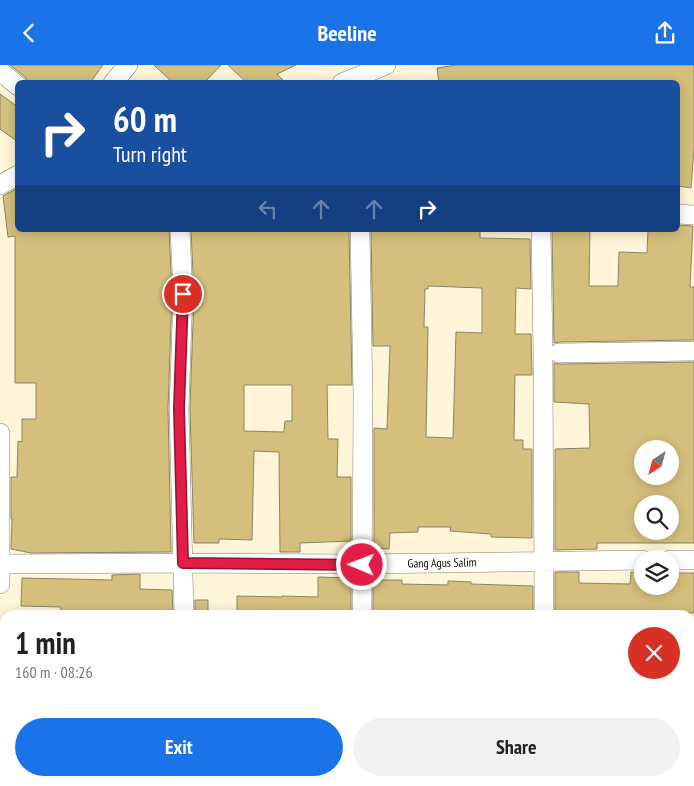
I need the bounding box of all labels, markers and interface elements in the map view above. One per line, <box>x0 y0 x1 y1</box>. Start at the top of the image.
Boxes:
icon: back <box>15 19 43 47</box>
text: Beeline <box>317 19 377 47</box>
icon: share <box>651 19 679 47</box>
text: 60 m <box>113 96 177 142</box>
icon: right <box>30 100 95 165</box>
text: Turn right <box>113 140 187 168</box>
icon: left <box>254 195 282 223</box>
icon: ahead <box>307 195 335 223</box>
icon: ahead <box>360 195 388 223</box>
icon: right <box>413 195 441 223</box>
pin <box>162 273 204 315</box>
icon: arrive <box>169 280 197 308</box>
north arrow <box>634 440 679 485</box>
map controls <box>634 440 679 595</box>
button: search <box>634 495 679 540</box>
position arrow <box>335 538 387 590</box>
button: layers <box>634 550 679 595</box>
street label: Gang Agus Salim <box>407 554 477 571</box>
text: 1 min <box>15 623 76 662</box>
button: close <box>628 627 680 679</box>
text: 160 m · 08:26 <box>15 662 93 682</box>
button: Exit <box>15 718 343 776</box>
button: Share <box>353 718 680 776</box>

